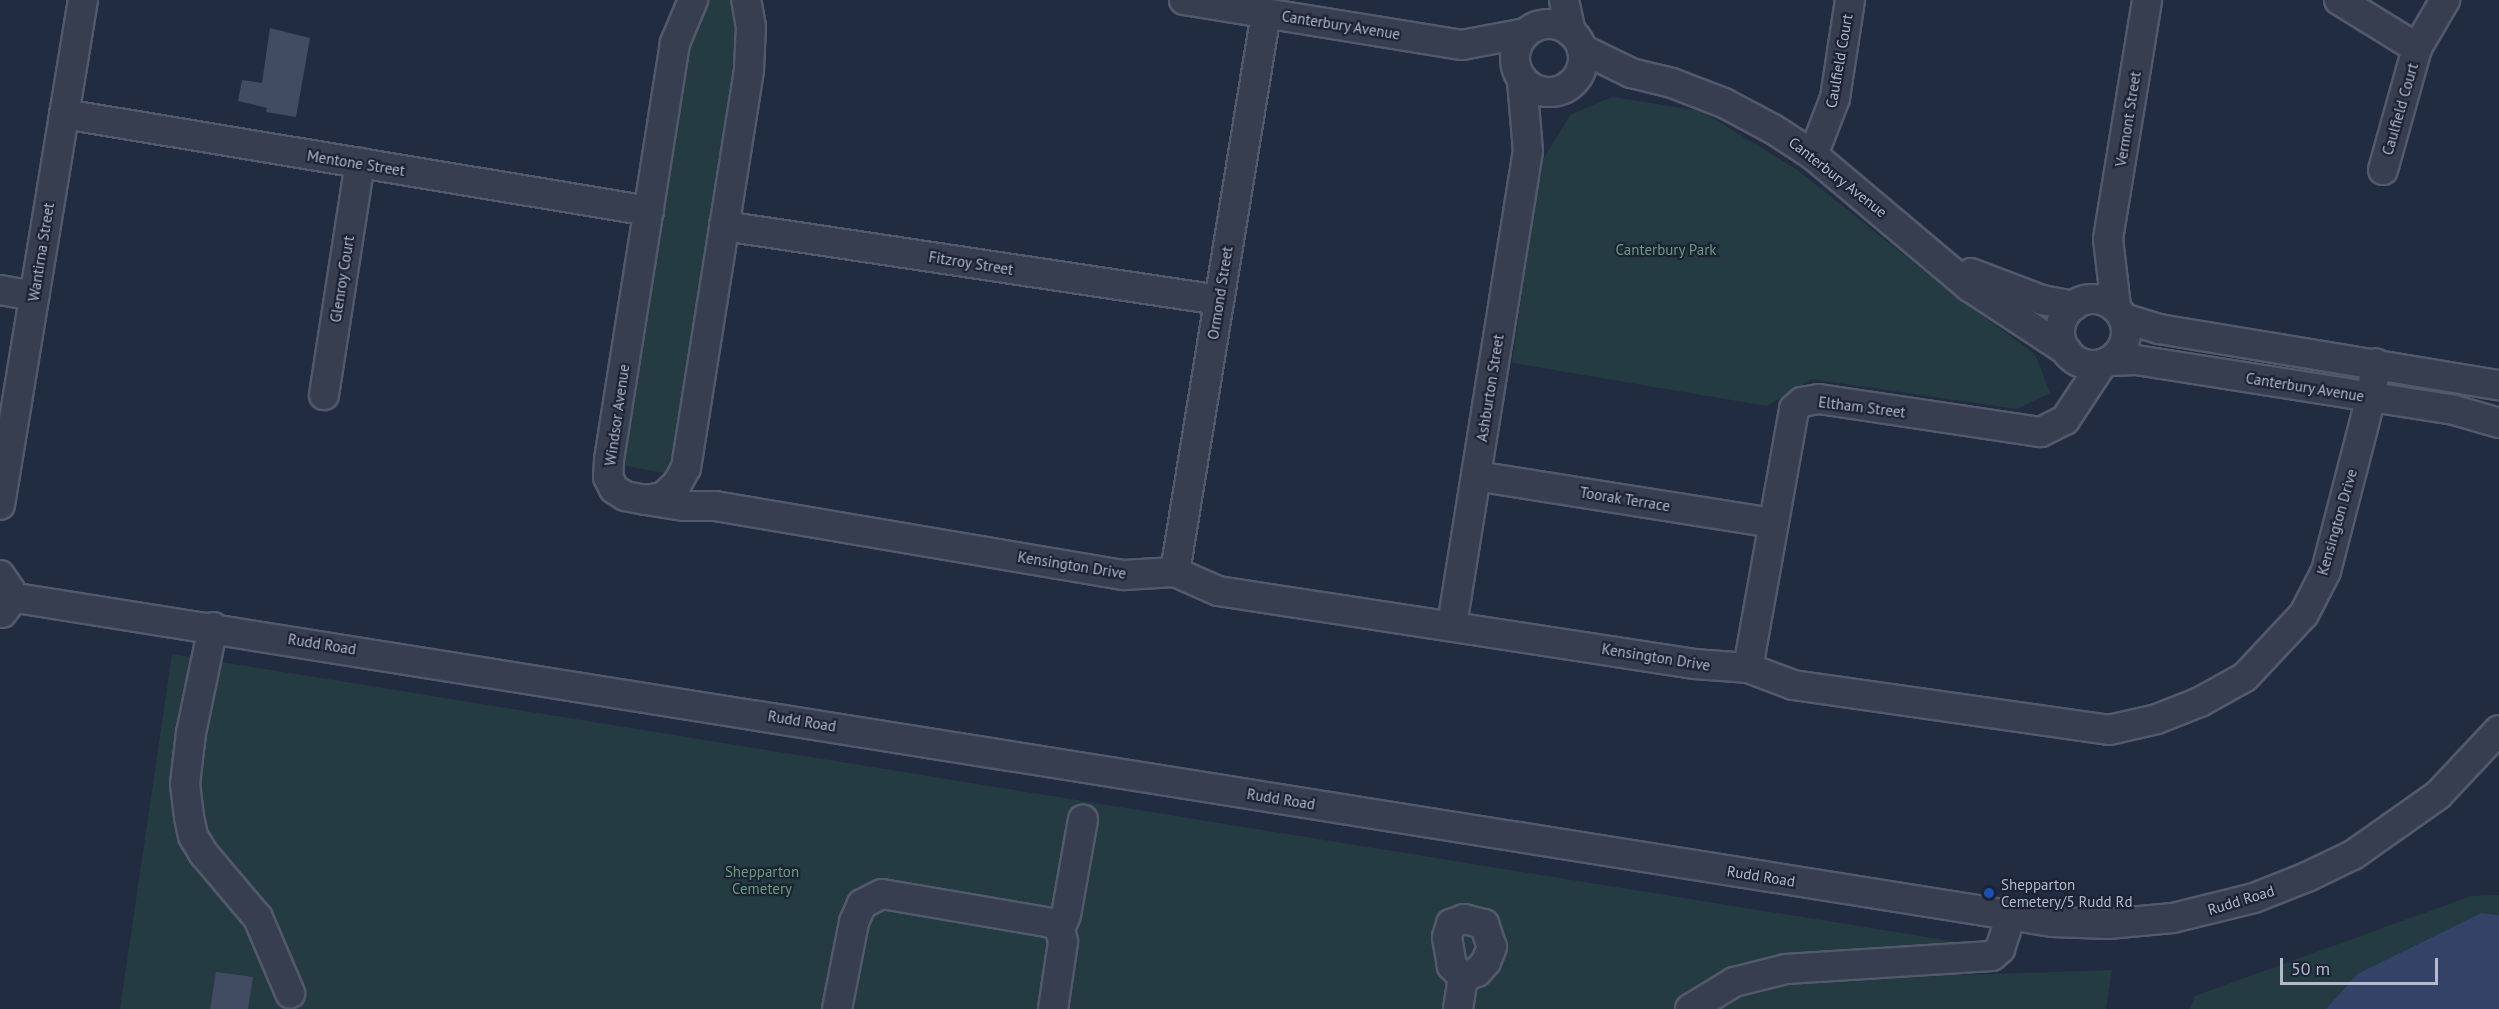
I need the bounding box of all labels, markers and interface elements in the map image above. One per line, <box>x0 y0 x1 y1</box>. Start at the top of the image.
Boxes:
street label: Canterbury Avenue <box>1280 7 1402 43</box>
street label: Caulfield Court <box>1822 13 1856 109</box>
street label: Caulfield Court <box>2378 61 2422 157</box>
street label: Vermont Street <box>2112 70 2144 168</box>
street label: Canterbury Avenue <box>1785 133 1891 221</box>
street label: Mentone Street <box>306 146 406 180</box>
street label: Wantirna Street <box>24 201 58 303</box>
street label: Glenroy Court <box>326 234 358 324</box>
park label: Canterbury Park <box>1615 241 1717 259</box>
street label: Ormond Street <box>1204 245 1236 341</box>
street label: Fitzroy Street <box>927 247 1015 279</box>
street label: Ashburton Street <box>1473 333 1507 443</box>
street label: Windsor Avenue <box>601 363 633 467</box>
street label: Canterbury Avenue <box>2244 369 2366 405</box>
street label: Eltham Street <box>1817 393 1907 421</box>
street label: Kensington Drive <box>2313 467 2361 577</box>
street label: Toorak Terrace <box>1578 483 1672 515</box>
street label: Kensington Drive <box>1016 548 1128 582</box>
street label: Rudd Road <box>287 630 357 658</box>
street label: Kensington Drive <box>1600 640 1712 674</box>
street label: Rudd Road <box>767 707 837 735</box>
street label: Rudd Road <box>1246 785 1316 813</box>
park label: Shepparton Cemetery <box>725 862 799 897</box>
street label: Rudd Road <box>1726 862 1796 890</box>
place label: Shepparton Cemetery/5 Rudd Rd <box>2001 875 2133 910</box>
street label: Rudd Road <box>2205 881 2277 919</box>
marker: Shepparton Cemetery/5 Rudd Rd <box>1982 886 1996 900</box>
scale bar <box>2283 946 2440 984</box>
text: 50 m <box>2291 957 2330 980</box>

